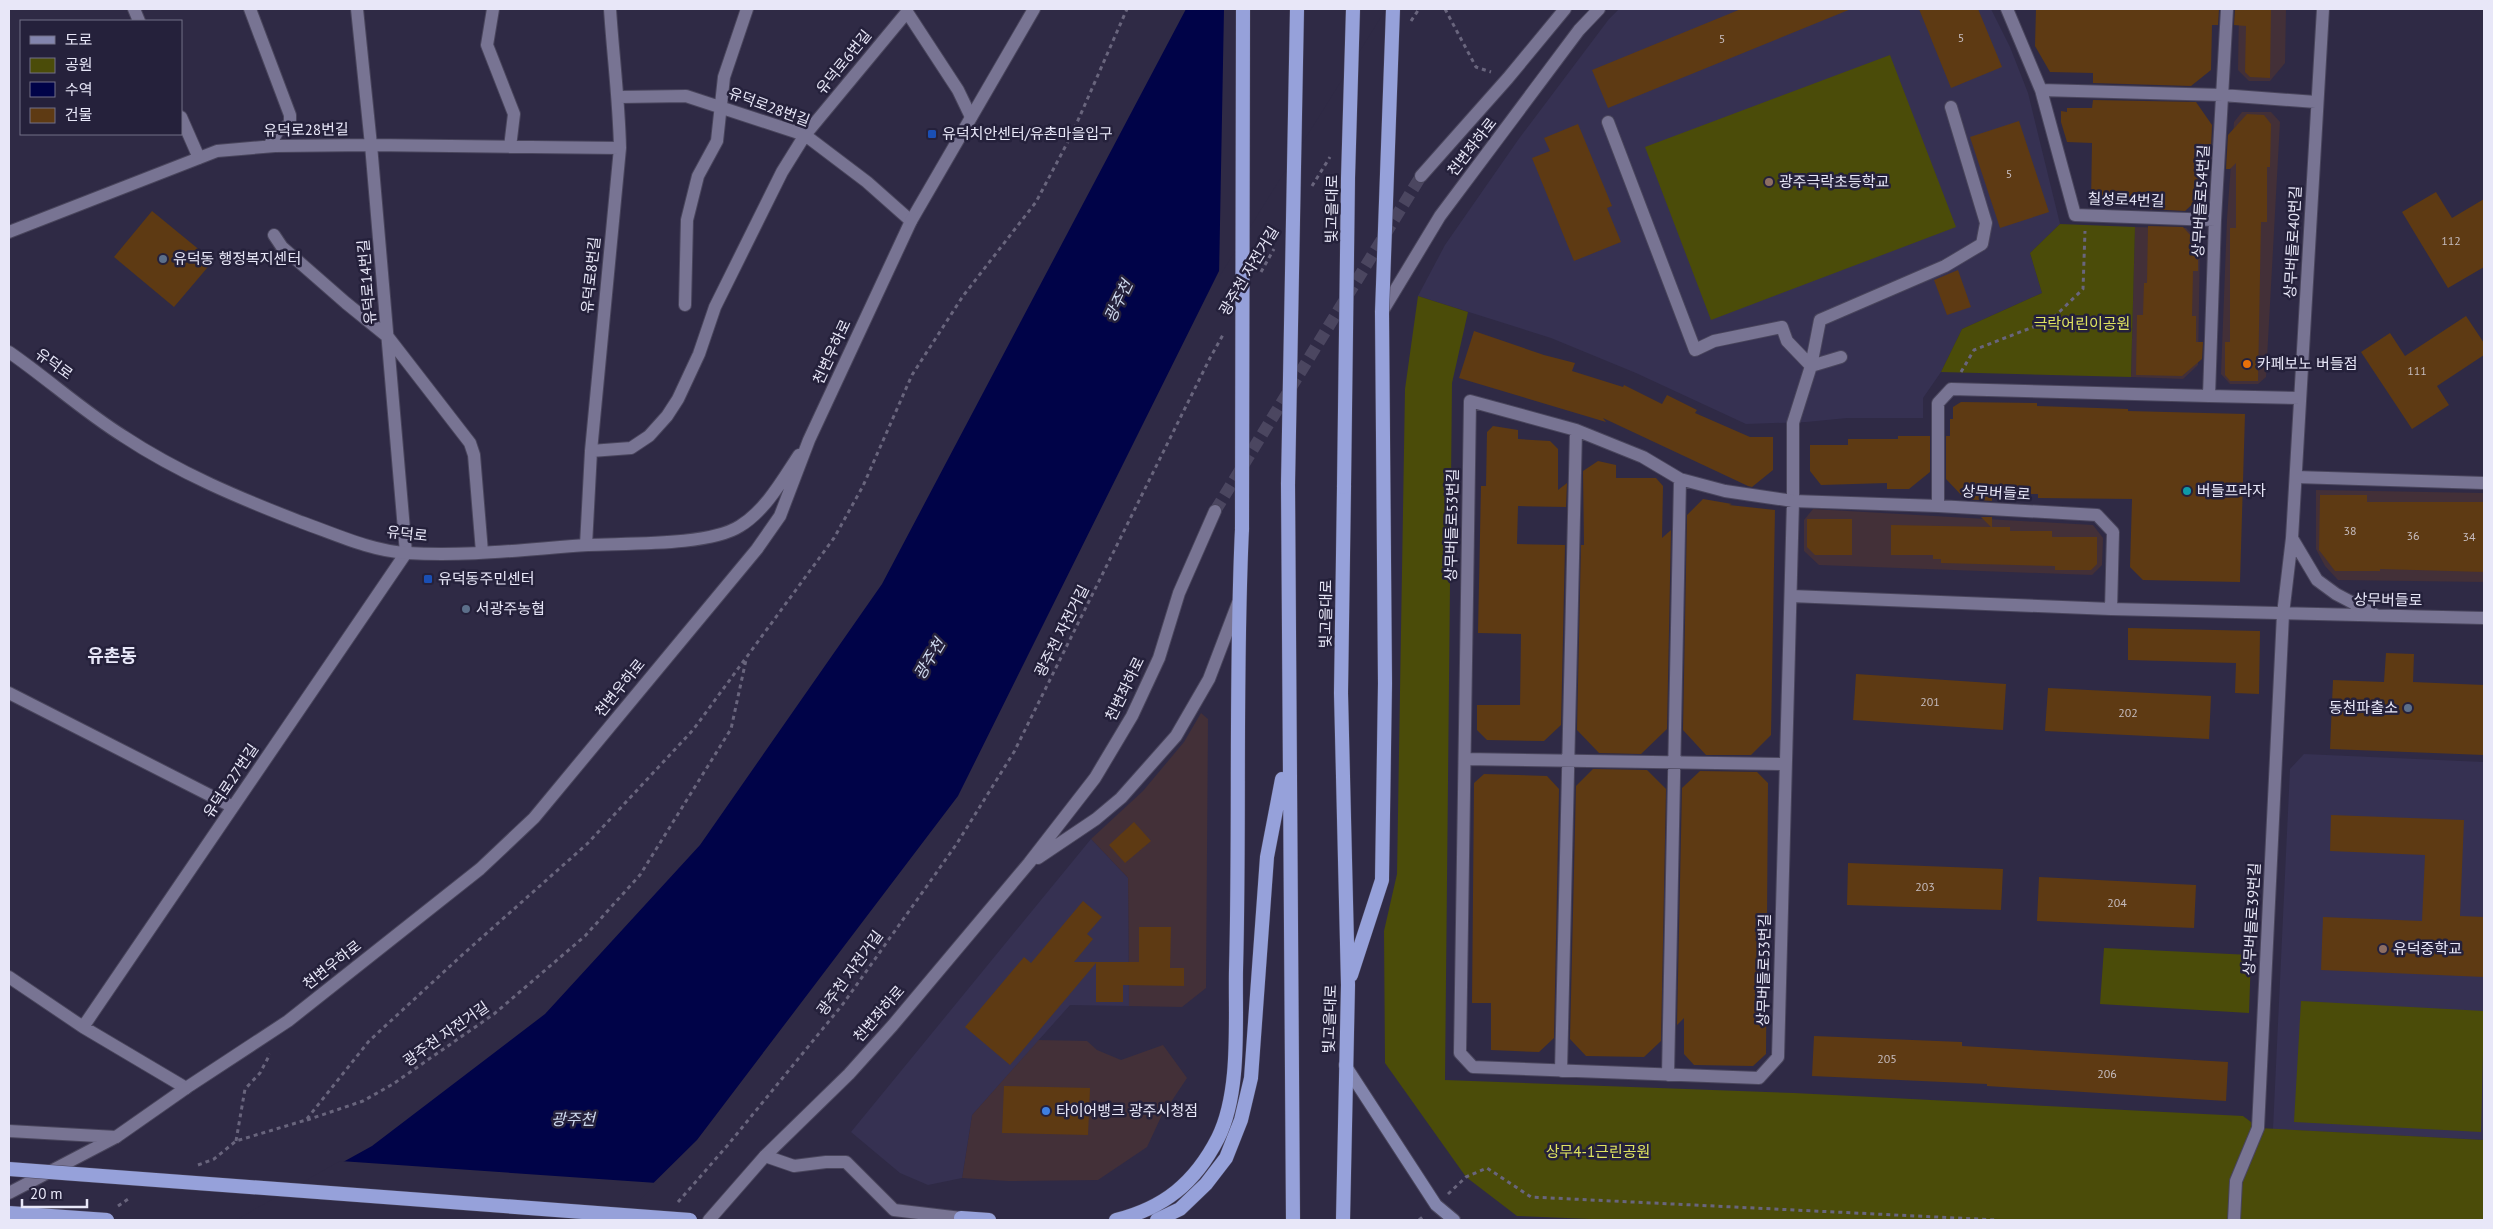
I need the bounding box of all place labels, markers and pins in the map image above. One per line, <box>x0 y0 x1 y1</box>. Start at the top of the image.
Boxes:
place label: 유덕치안센터/유촌마을입구 <box>942 124 1113 143</box>
marker: 유덕치안센터/유촌마을입구 <box>926 128 938 140</box>
place label: 광주극락초등학교 <box>1779 172 1889 191</box>
marker: 광주극락초등학교 <box>1763 176 1775 188</box>
place label: 유덕동 행정복지센터 <box>173 249 301 268</box>
marker: 유덕동 행정복지센터 <box>157 253 169 265</box>
place label: 카페보노 버들점 <box>2257 354 2358 373</box>
marker: 카페보노 버들점 <box>2241 358 2253 370</box>
place label: 버들프라자 <box>2197 481 2266 500</box>
marker: 버들프라자 <box>2181 485 2193 497</box>
place label: 유덕동주민센터 <box>438 569 535 588</box>
marker: 유덕동주민센터 <box>422 573 434 585</box>
place label: 서광주농협 <box>476 599 545 618</box>
marker: 서광주농협 <box>460 603 472 615</box>
place label: 동천파출소 <box>2329 698 2398 717</box>
marker: 동천파출소 <box>2402 702 2414 714</box>
place label: 유덕중학교 <box>2393 939 2462 958</box>
marker: 유덕중학교 <box>2377 943 2389 955</box>
place label: 타이어뱅크 광주시청점 <box>1056 1101 1198 1120</box>
marker: 타이어뱅크 광주시청점 <box>1040 1105 1052 1117</box>

